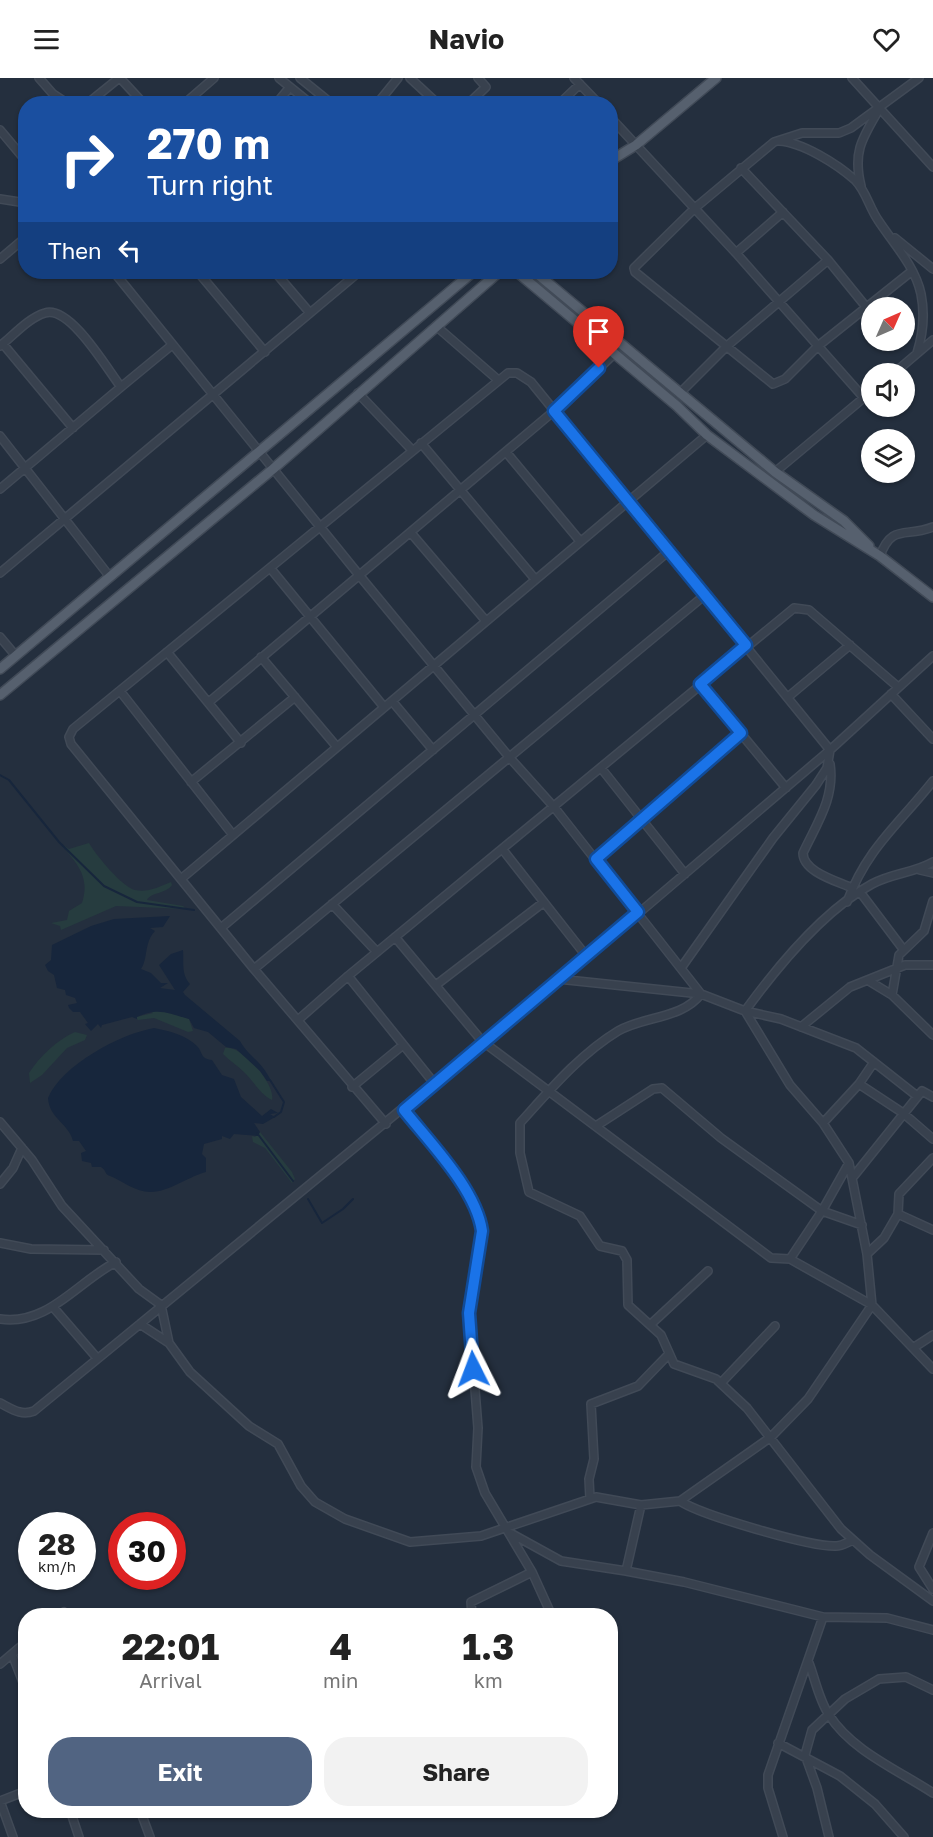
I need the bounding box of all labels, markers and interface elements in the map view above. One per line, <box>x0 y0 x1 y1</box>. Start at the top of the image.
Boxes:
icon: menu <box>30 23 63 56</box>
text: Navio <box>429 23 504 55</box>
icon: heart <box>870 23 903 56</box>
text: 270 m <box>147 118 270 168</box>
icon: right <box>48 120 126 198</box>
text: Turn right <box>147 169 273 201</box>
icon: left <box>113 234 146 267</box>
text: Then <box>48 237 101 264</box>
north arrow <box>861 297 915 351</box>
map controls <box>861 297 915 483</box>
pin <box>573 306 624 368</box>
icon: arrive <box>582 315 615 348</box>
button: sound <box>861 363 915 417</box>
button: layers <box>861 429 915 483</box>
position arrow <box>441 1337 505 1401</box>
speed limit sign: 30 <box>108 1512 186 1590</box>
text: 28 <box>38 1526 76 1562</box>
text: km/h <box>38 1557 76 1575</box>
text: 22:01 <box>122 1625 219 1668</box>
text: 4 <box>329 1625 352 1668</box>
text: 1.3 <box>462 1625 514 1668</box>
text: Arrival <box>139 1668 202 1692</box>
text: min <box>323 1668 358 1692</box>
text: km <box>474 1668 503 1692</box>
button: Exit <box>48 1737 312 1806</box>
button: Share <box>324 1737 588 1806</box>

